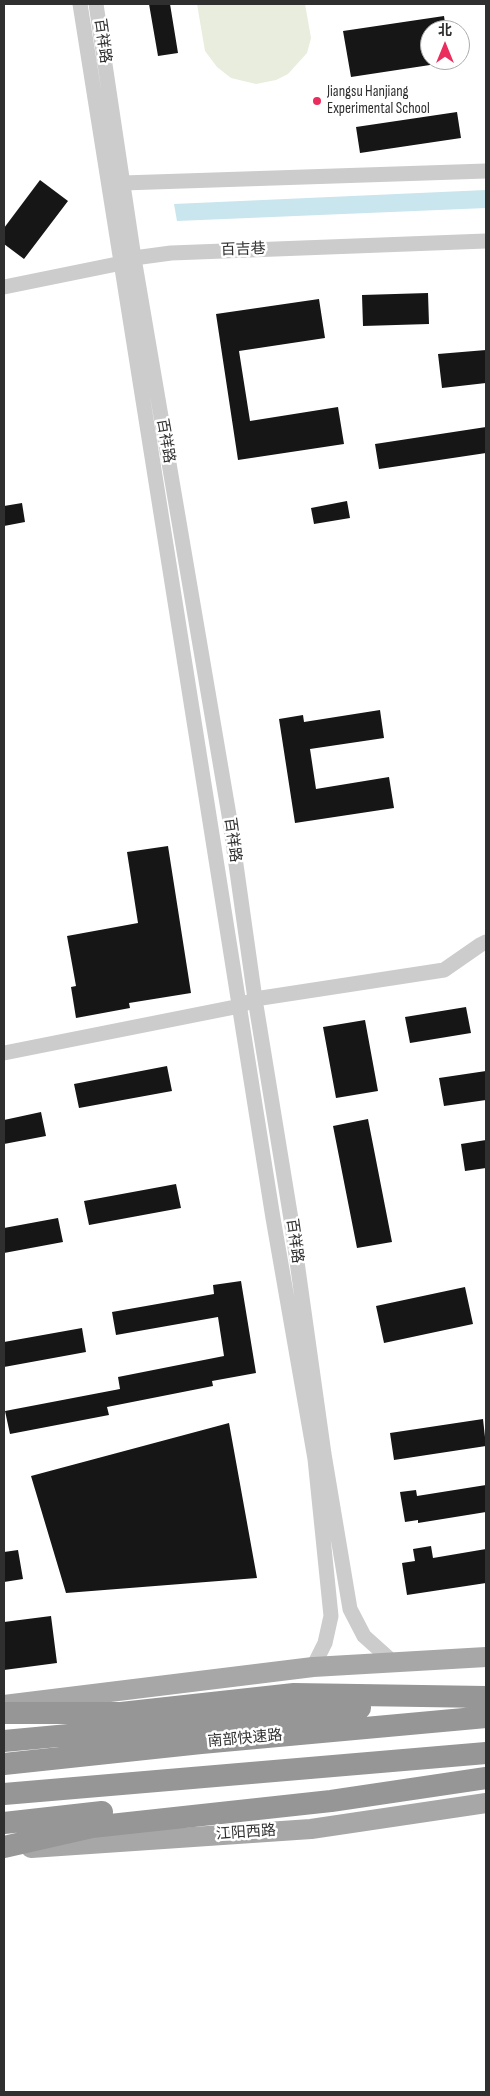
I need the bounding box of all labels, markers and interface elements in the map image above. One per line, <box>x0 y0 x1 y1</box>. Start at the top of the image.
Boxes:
street label: 百祥路 <box>90 17 114 65</box>
north arrow <box>420 20 470 70</box>
text: 北 <box>438 22 452 39</box>
place label: Jiangsu Hanjiang Experimental School <box>327 83 430 118</box>
marker: Jiangsu Hanjiang Experimental School <box>311 95 323 107</box>
street label: 百吉巷 <box>220 240 266 260</box>
street label: 百祥路 <box>152 417 178 465</box>
street label: 百祥路 <box>220 816 244 864</box>
street label: 百祥路 <box>282 1217 306 1265</box>
street label: 南部快速路 <box>207 1727 283 1751</box>
street label: 江阳西路 <box>215 1822 277 1844</box>

